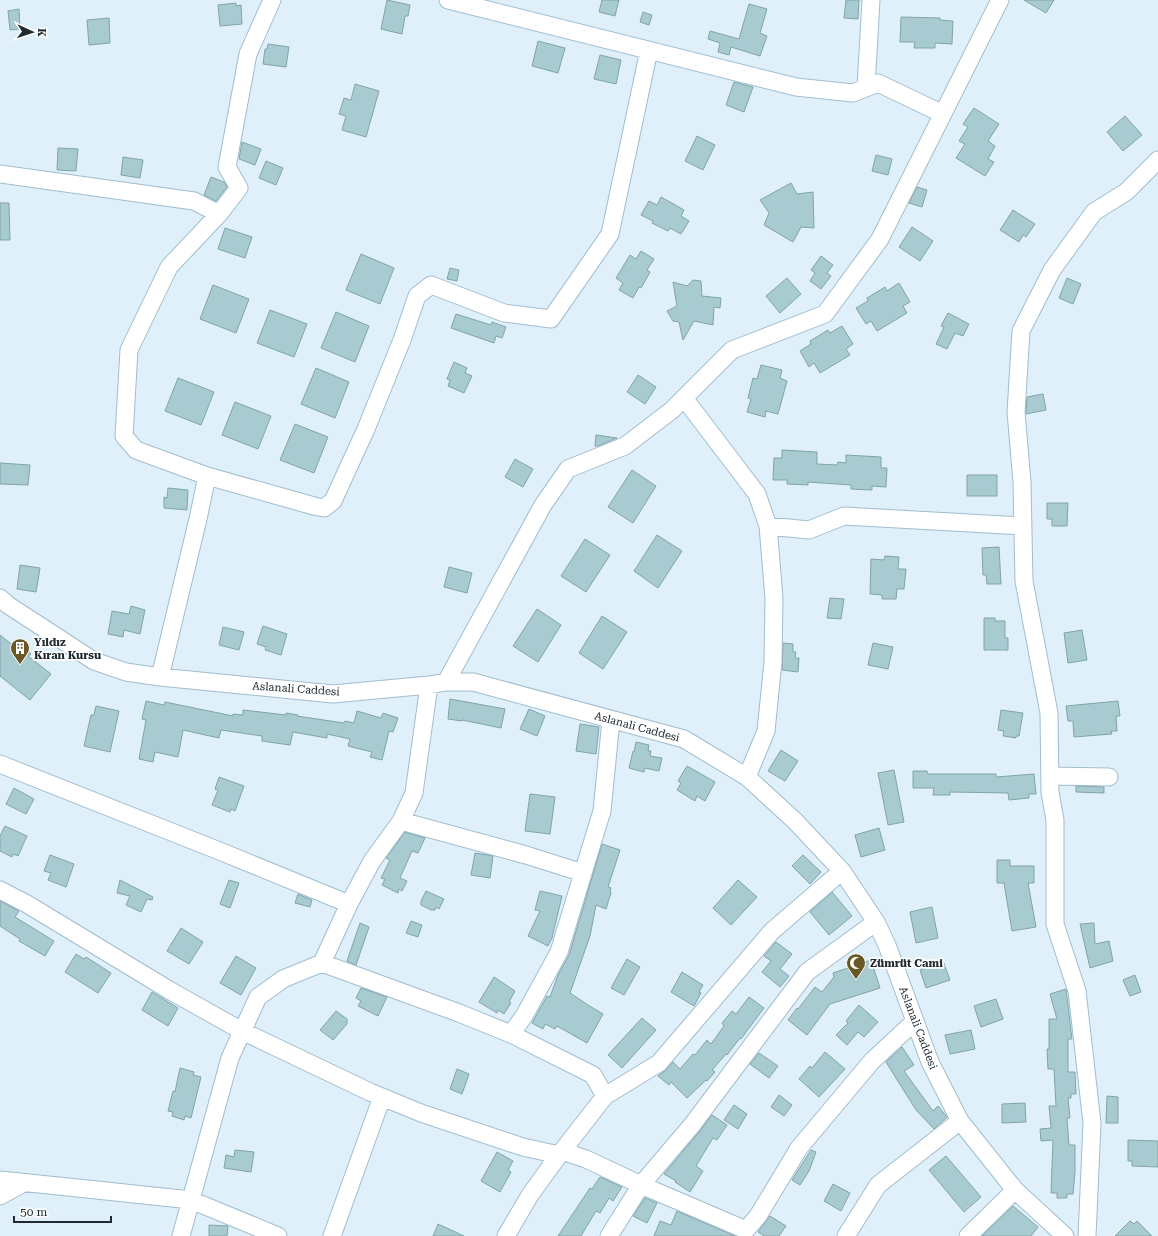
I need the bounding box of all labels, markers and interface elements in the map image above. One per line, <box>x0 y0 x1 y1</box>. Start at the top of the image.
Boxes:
north arrow <box>12 12 52 52</box>
text: K <box>35 28 48 38</box>
place label: Yıldız Kıran Kursu <box>34 636 102 662</box>
building icon: Yıldız Kıran Kursu <box>9 637 31 665</box>
street label: Aslanali Caddesi <box>252 679 341 699</box>
street label: Aslanali Caddesi <box>593 709 682 745</box>
mosque icon: Zümrüt Cami <box>845 952 867 980</box>
place label: Zümrüt Cami <box>870 957 943 970</box>
street label: Aslanali Caddesi <box>896 985 940 1072</box>
scale bar <box>14 1198 111 1224</box>
text: 50 m <box>20 1205 47 1219</box>

